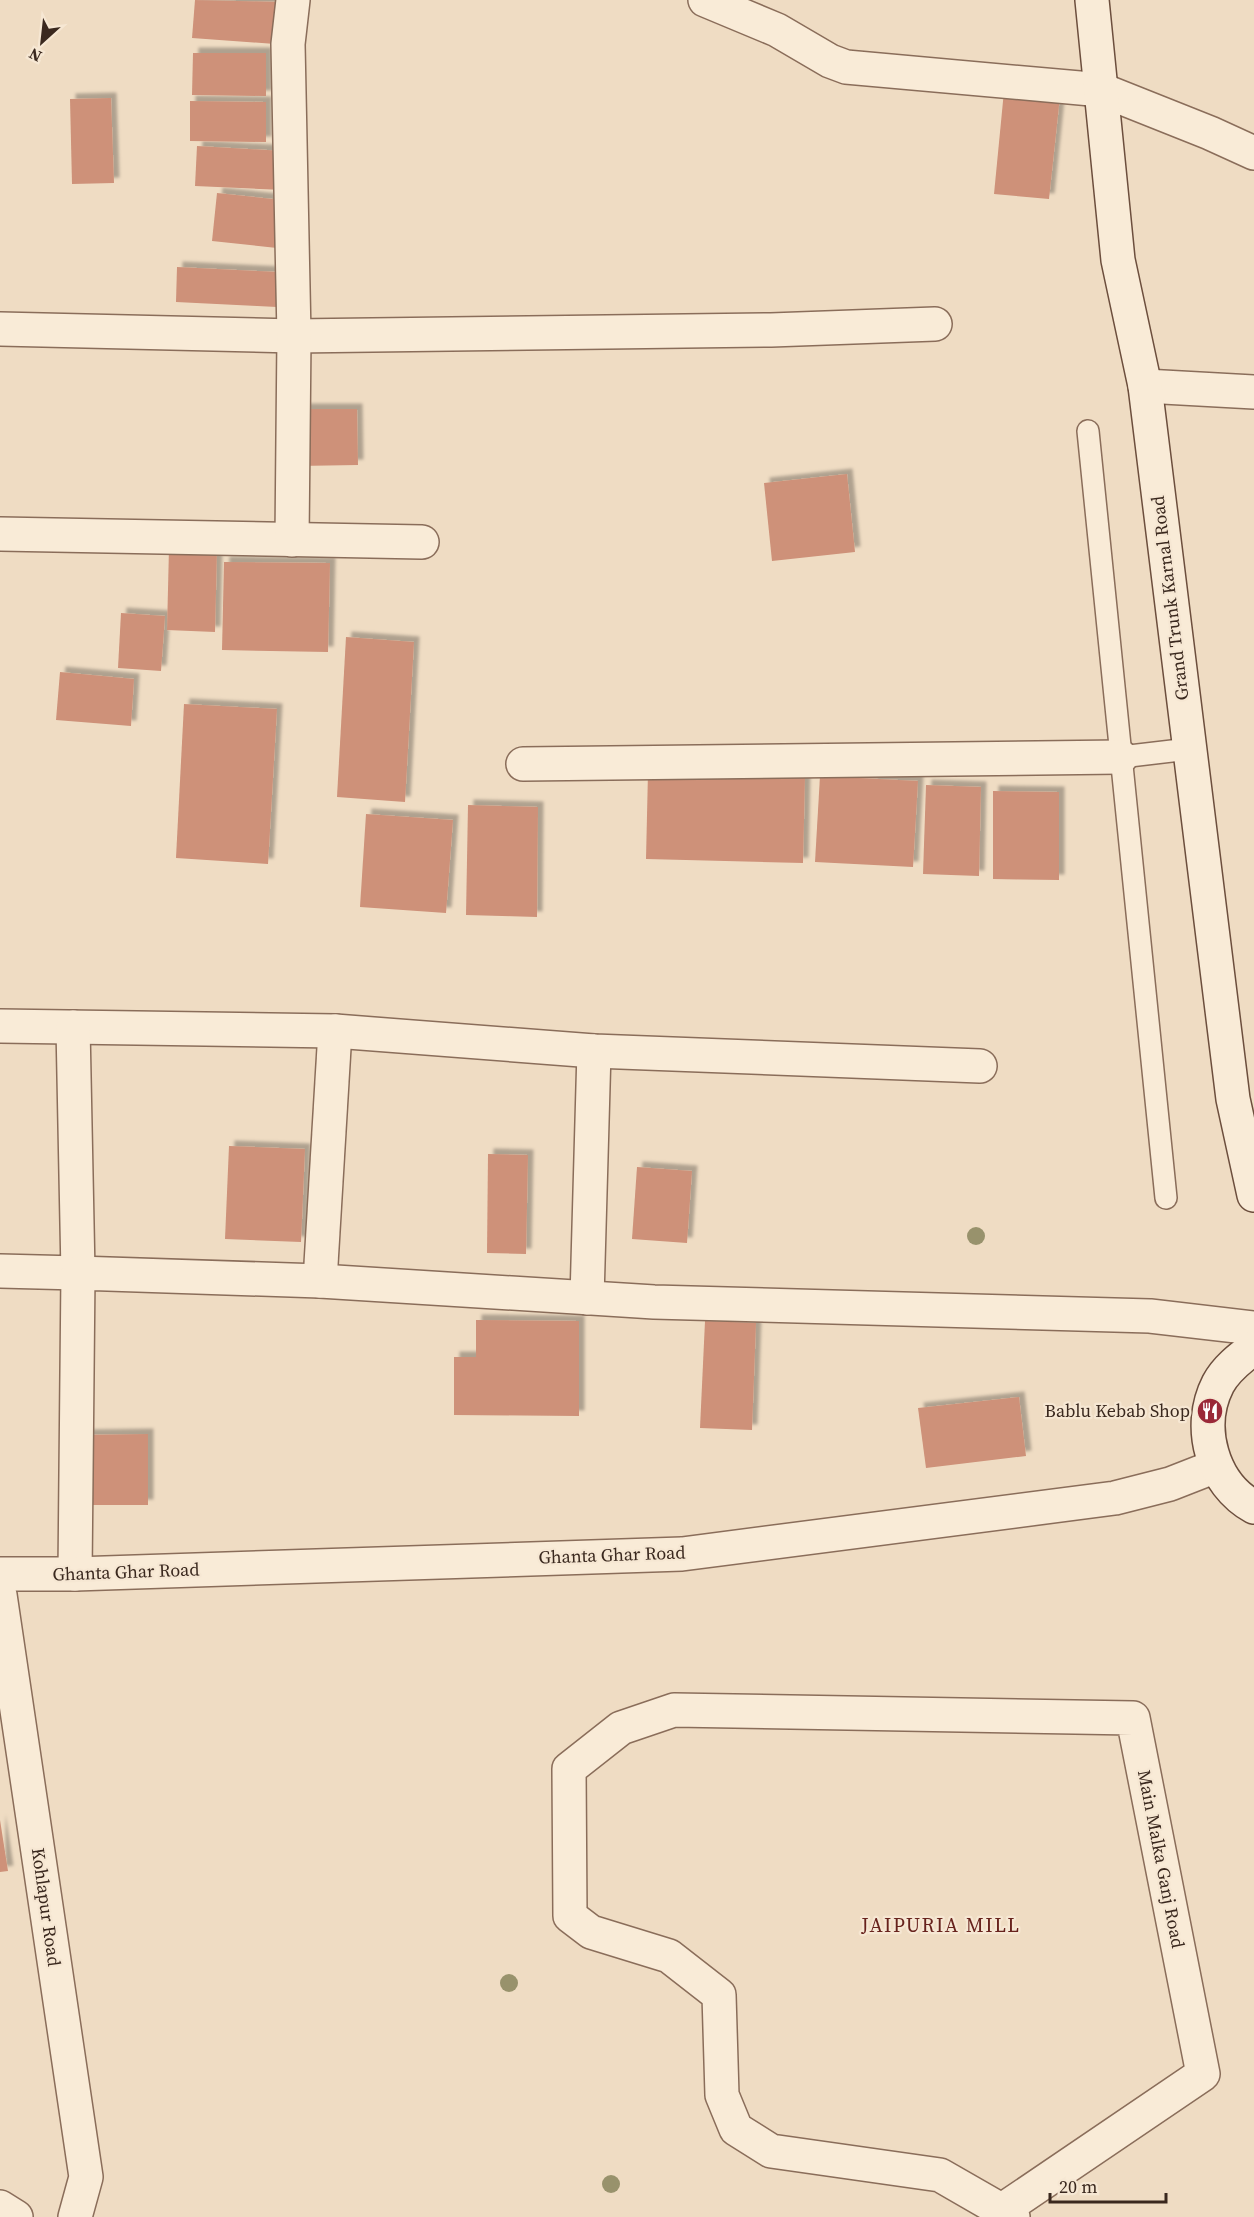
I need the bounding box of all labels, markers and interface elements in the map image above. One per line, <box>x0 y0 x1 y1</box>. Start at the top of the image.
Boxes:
north arrow <box>12 12 72 72</box>
text: N <box>25 43 45 68</box>
street label: Grand Trunk Karnal Road <box>1145 494 1194 702</box>
restaurant icon: Bablu Kebab Shop <box>1195 1396 1225 1426</box>
place label: Bablu Kebab Shop <box>1045 1398 1190 1423</box>
street label: Ghanta Ghar Road <box>538 1539 686 1570</box>
street label: Ghanta Ghar Road <box>52 1556 200 1587</box>
street label: Main Malka Ganj Road <box>1132 1768 1191 1950</box>
street label: Kohlapur Road <box>26 1846 67 1968</box>
district label: JAIPURIA MILL <box>860 1911 1021 1939</box>
scale bar <box>1050 2166 1166 2204</box>
text: 20 m <box>1059 2174 1097 2199</box>

